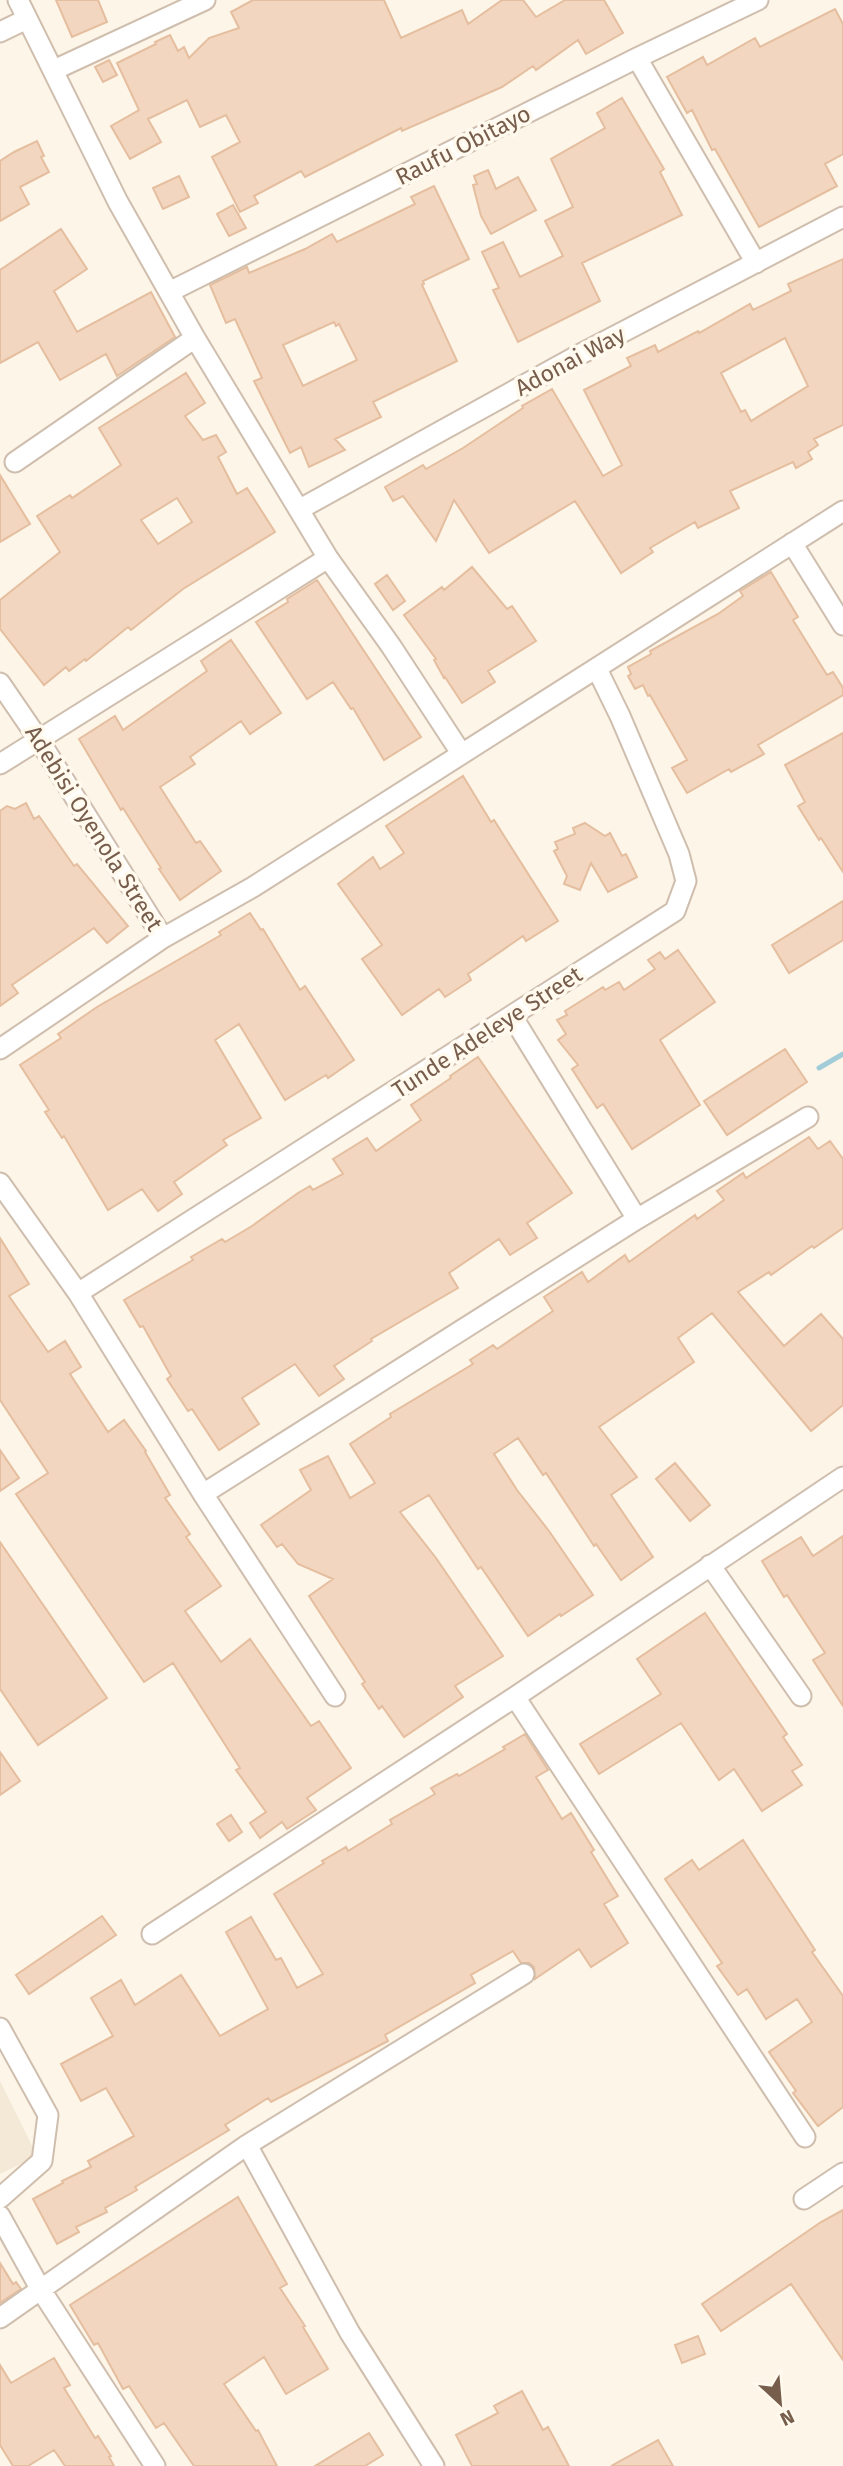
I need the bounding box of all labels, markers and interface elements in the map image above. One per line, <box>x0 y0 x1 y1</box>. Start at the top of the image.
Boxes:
street label: Raufu Obitayo <box>391 99 535 191</box>
street label: Adonai Way <box>510 320 630 402</box>
street label: Adebisi Oyenola Street <box>19 720 169 937</box>
street label: Tunde Adeleye Street <box>387 960 588 1104</box>
north arrow <box>745 2368 815 2438</box>
text: N <box>777 2405 798 2431</box>

